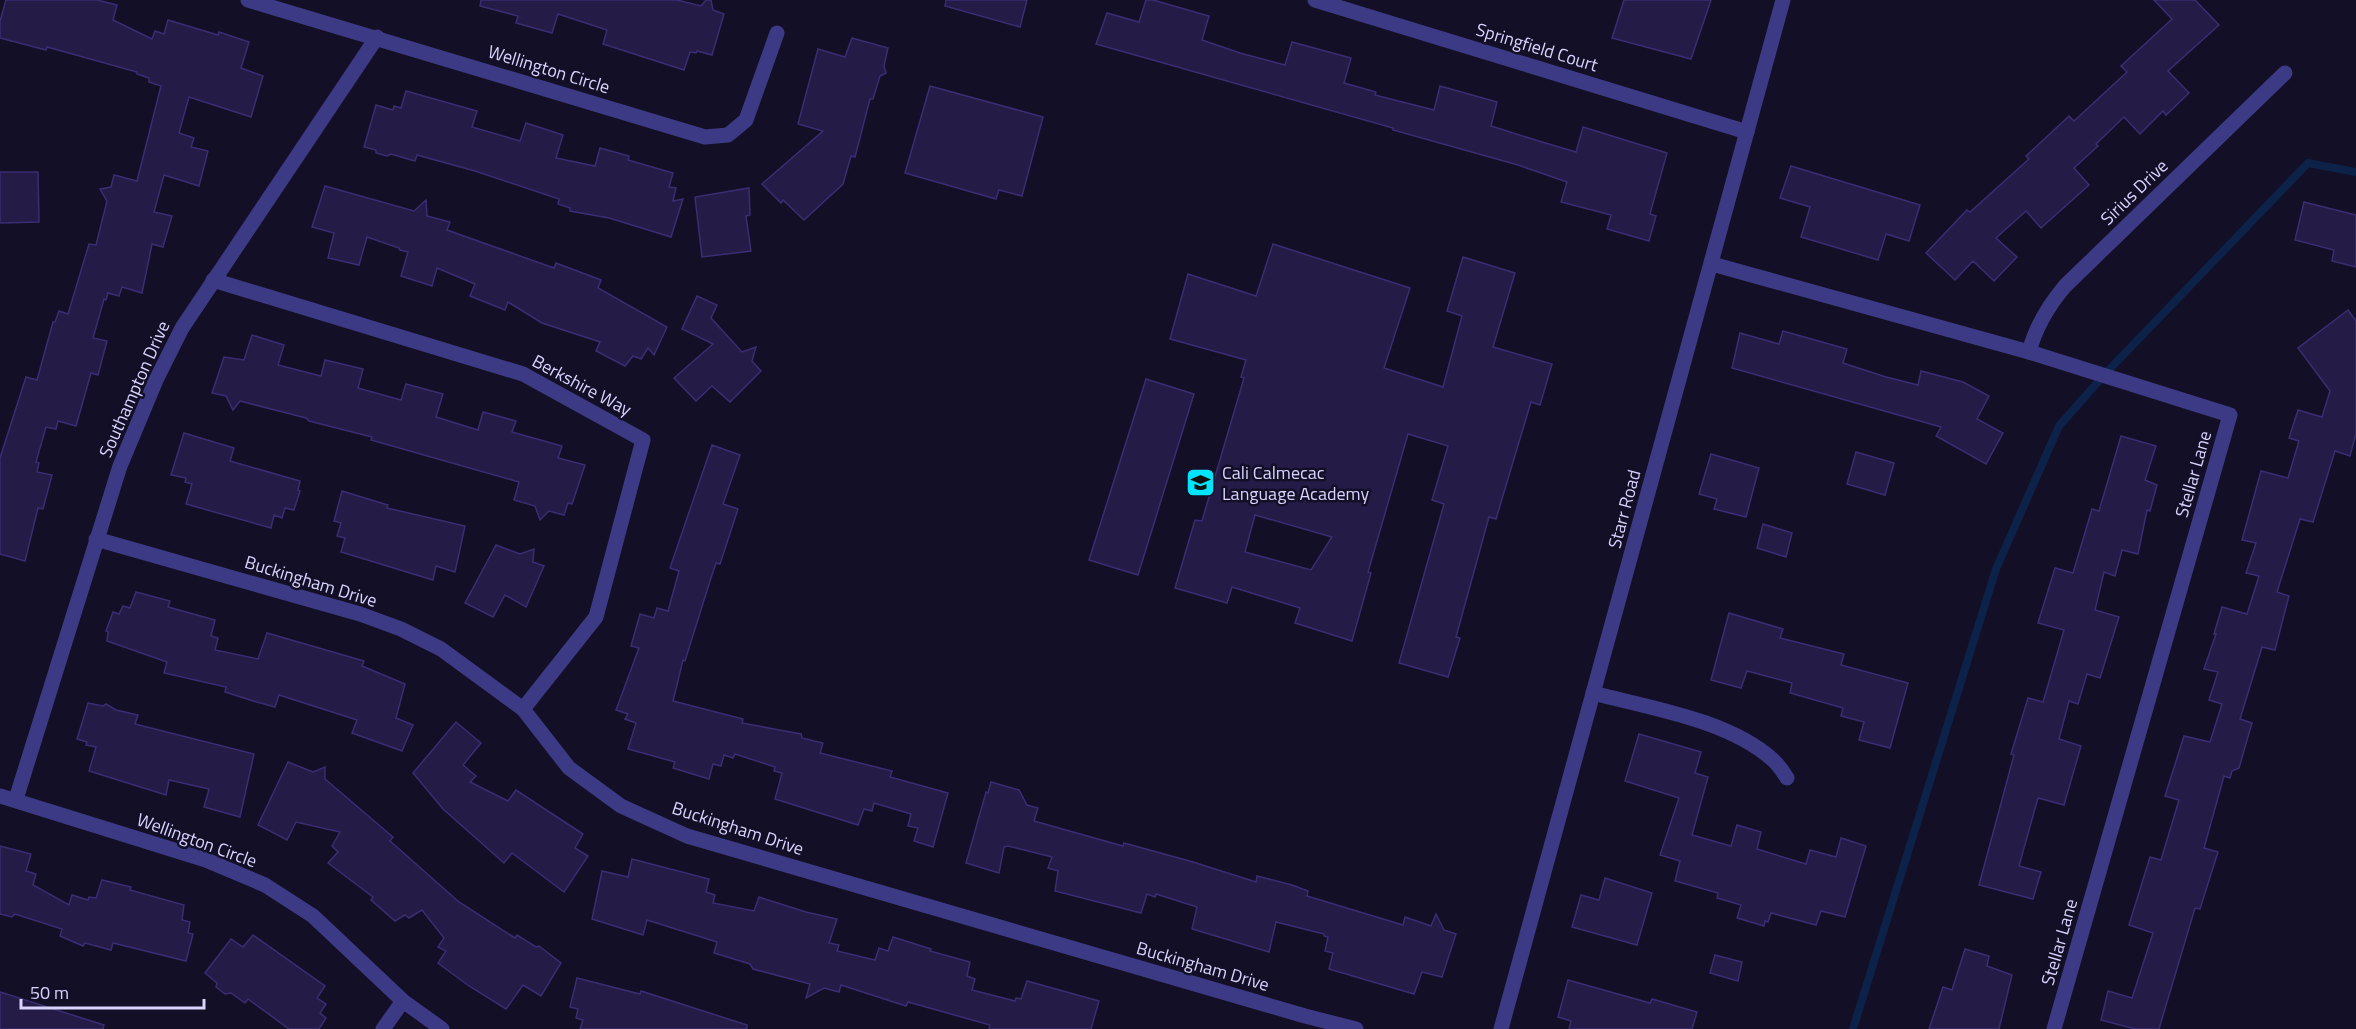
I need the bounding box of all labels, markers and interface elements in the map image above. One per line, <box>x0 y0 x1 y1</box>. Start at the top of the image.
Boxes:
street label: Springfield Court <box>1473 16 1602 79</box>
street label: Wellington Circle <box>485 38 613 100</box>
street label: Sirius Drive <box>2094 153 2174 231</box>
street label: Southampton Drive <box>92 316 176 462</box>
street label: Berkshire Way <box>527 347 637 423</box>
street label: Stellar Lane <box>2168 428 2218 520</box>
place label: Cali Calmecac Language Academy <box>1222 459 1369 507</box>
school or university icon: Cali Calmecac Language Academy <box>1185 466 1217 498</box>
street label: Starr Road <box>1601 467 1647 551</box>
street label: Buckingham Drive <box>242 548 380 614</box>
street label: Buckingham Drive <box>669 794 807 862</box>
street label: Wellington Circle <box>133 806 261 874</box>
street label: Stellar Lane <box>2034 896 2084 988</box>
street label: Buckingham Drive <box>1133 934 1273 998</box>
scale bar <box>21 972 204 1010</box>
text: 50 m <box>30 979 69 1006</box>

